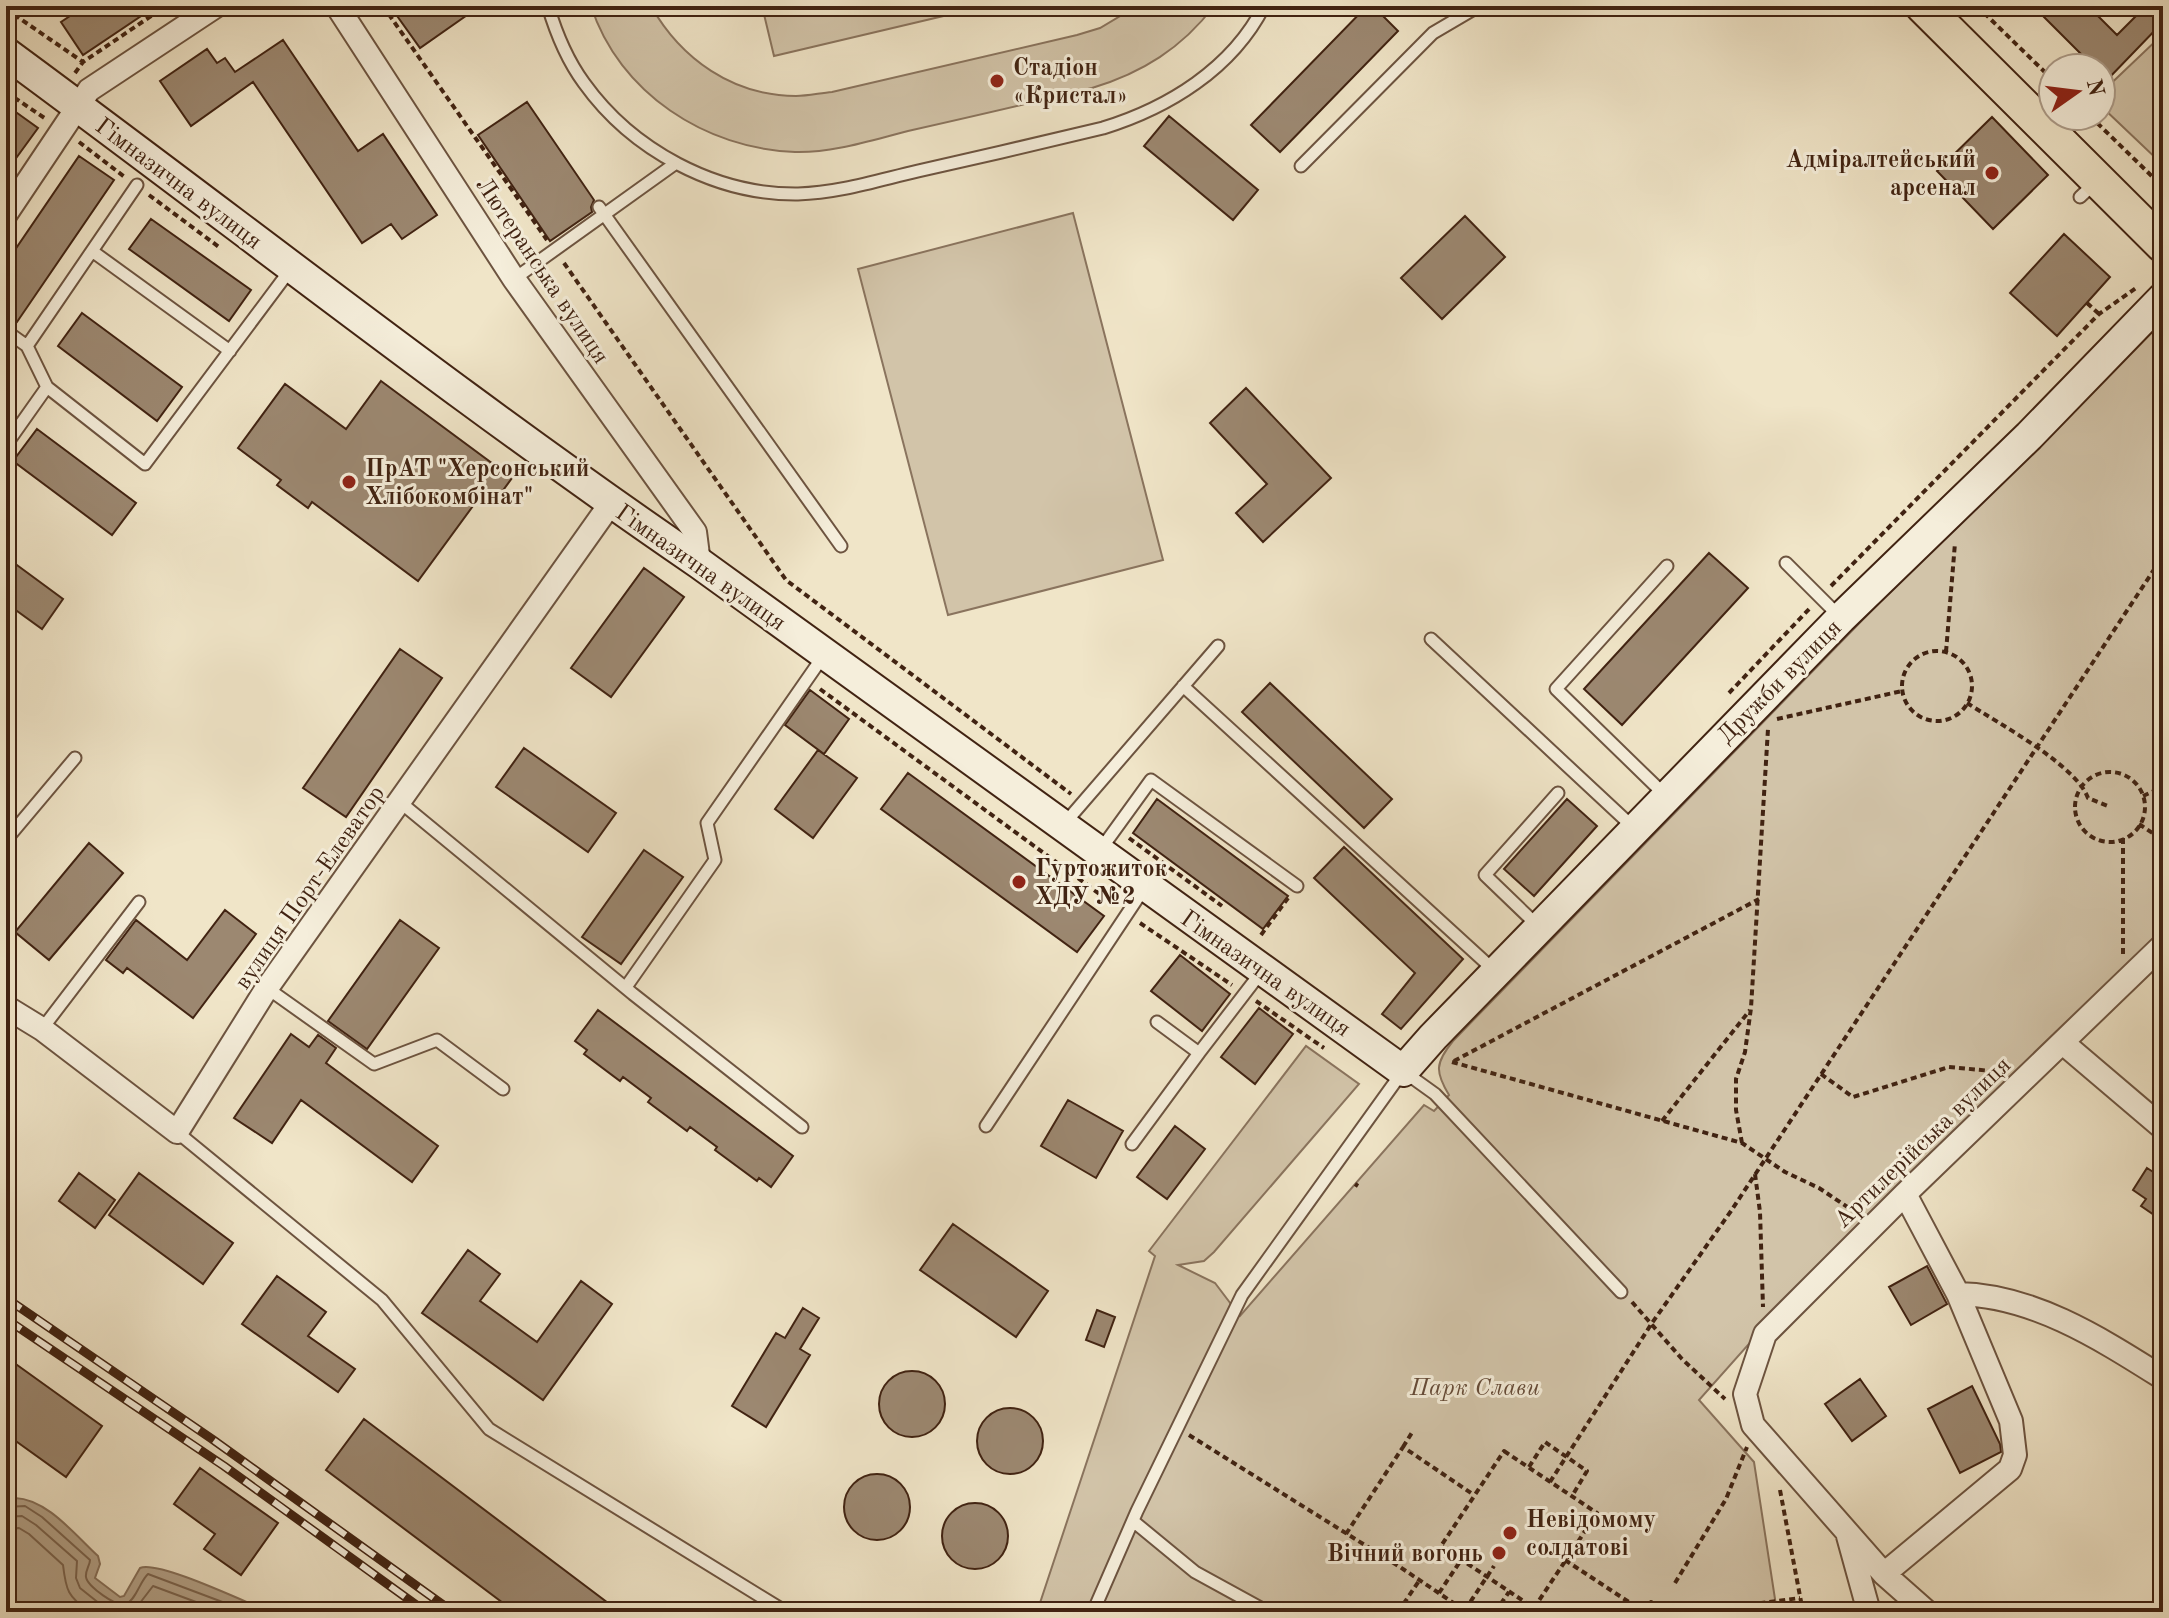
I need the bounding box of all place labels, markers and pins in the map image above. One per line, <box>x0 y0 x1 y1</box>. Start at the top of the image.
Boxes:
place label: Стадіон «Кристал» <box>1013 57 1128 109</box>
marker: Стадіон «Кристал» <box>988 72 1006 90</box>
place label: Адміралтейський арсенал <box>1786 149 1976 201</box>
marker: Адміралтейський арсенал <box>1983 164 2001 182</box>
place label: ПрАТ "Херсонський Хлібокомбінат" <box>365 458 589 510</box>
marker: ПрАТ "Херсонський Хлібокомбінат" <box>340 473 358 491</box>
place label: Гуртожиток ХДУ №2 <box>1035 858 1168 910</box>
marker: Гуртожиток ХДУ №2 <box>1010 873 1028 891</box>
place label: Невідомому солдатові <box>1526 1509 1656 1561</box>
marker: Невідомому солдатові <box>1501 1524 1519 1542</box>
place label: Вічний вогонь <box>1327 1543 1483 1567</box>
marker: Вічний вогонь <box>1490 1544 1508 1562</box>

